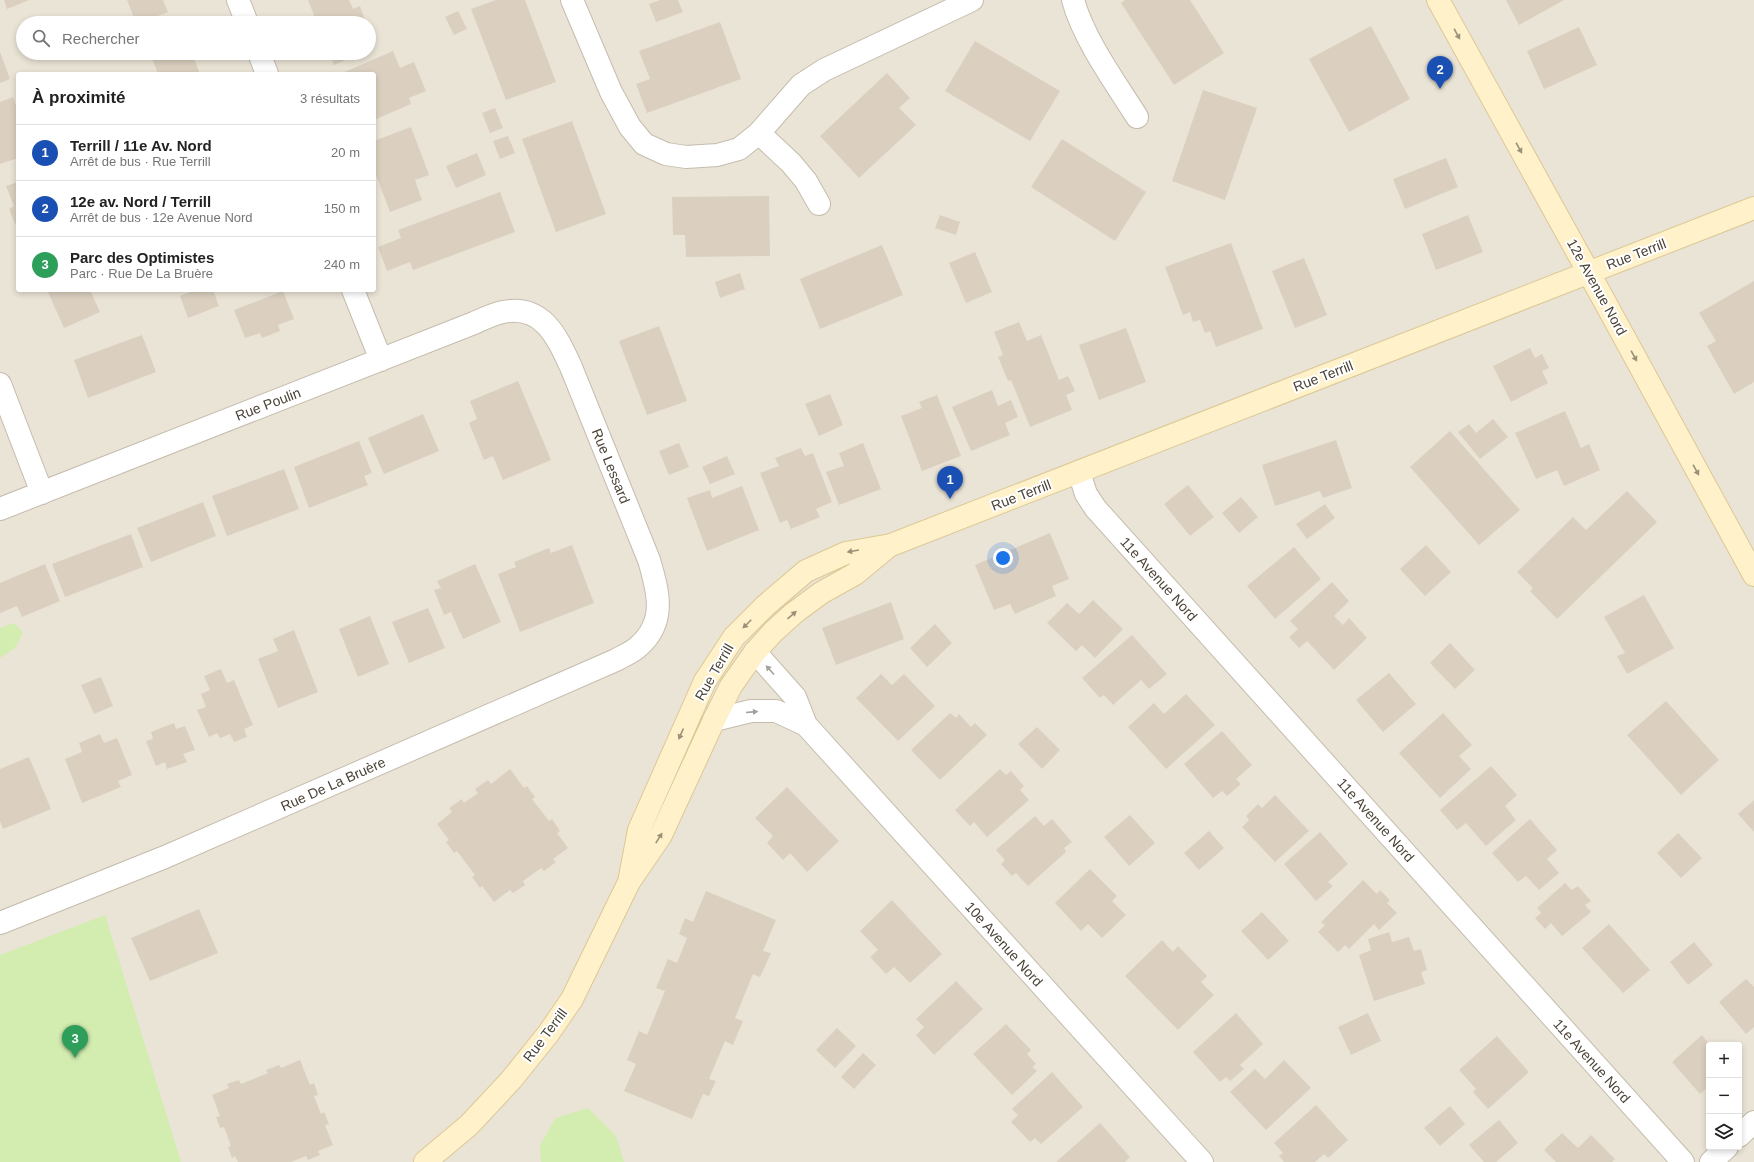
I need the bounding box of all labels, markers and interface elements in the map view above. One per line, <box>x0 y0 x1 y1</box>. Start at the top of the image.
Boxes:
search box <box>16 16 376 60</box>
icon: search <box>30 27 52 49</box>
one-way arrow <box>1453 28 1460 40</box>
text: Rechercher <box>62 30 140 47</box>
pin: 2 <box>1427 56 1453 89</box>
text: À proximité <box>32 88 126 107</box>
text: 3 résultats <box>300 91 360 106</box>
text: Terrill / 11e Av. Nord <box>70 137 212 154</box>
one-way arrow <box>1516 142 1523 154</box>
text: 1 <box>41 145 49 160</box>
text: 20 m <box>331 145 360 160</box>
text: Arrêt de bus · Rue Terrill <box>70 154 211 169</box>
text: 12e av. Nord / Terrill <box>70 193 211 210</box>
text: 2 <box>41 201 49 216</box>
text: 150 m <box>324 201 360 216</box>
text: Arrêt de bus · 12e Avenue Nord <box>70 210 253 225</box>
street label: Rue Terrill <box>1604 235 1668 273</box>
street label: 12e Avenue Nord <box>1564 236 1630 338</box>
text: Parc des Optimistes <box>70 249 214 266</box>
text: 3 <box>41 257 49 272</box>
text: 240 m <box>324 257 360 272</box>
text: Parc · Rue De La Bruère <box>70 266 213 281</box>
one-way arrow <box>1631 350 1638 361</box>
street label: Rue Terrill <box>1291 357 1355 395</box>
street label: Rue Poulin <box>233 384 303 424</box>
street label: Rue Lessard <box>589 426 633 506</box>
one-way arrow <box>1693 464 1700 476</box>
pin: 1 <box>937 466 963 499</box>
street label: Rue Terrill <box>989 476 1053 514</box>
street label: 11e Avenue Nord <box>1117 534 1201 624</box>
your location <box>993 548 1013 568</box>
one-way arrow <box>847 549 859 555</box>
one-way arrow <box>787 611 797 620</box>
one-way arrow <box>742 619 752 629</box>
street label: Rue Terrill <box>691 641 737 703</box>
one-way arrow <box>766 665 775 675</box>
one-way arrow <box>746 708 758 715</box>
one-way arrow <box>678 729 684 741</box>
street label: Rue De La Bruère <box>278 754 388 814</box>
street label: 11e Avenue Nord <box>1334 775 1418 865</box>
one-way arrow <box>655 832 662 844</box>
street label: 10e Avenue Nord <box>962 899 1046 989</box>
street label: Rue Terrill <box>520 1005 570 1065</box>
street label: 11e Avenue Nord <box>1550 1016 1634 1106</box>
pin: 3 <box>62 1025 88 1058</box>
map controls <box>1706 1042 1742 1150</box>
button: + <box>1706 1042 1742 1078</box>
button: − <box>1706 1078 1742 1114</box>
button: layers <box>1706 1114 1742 1150</box>

